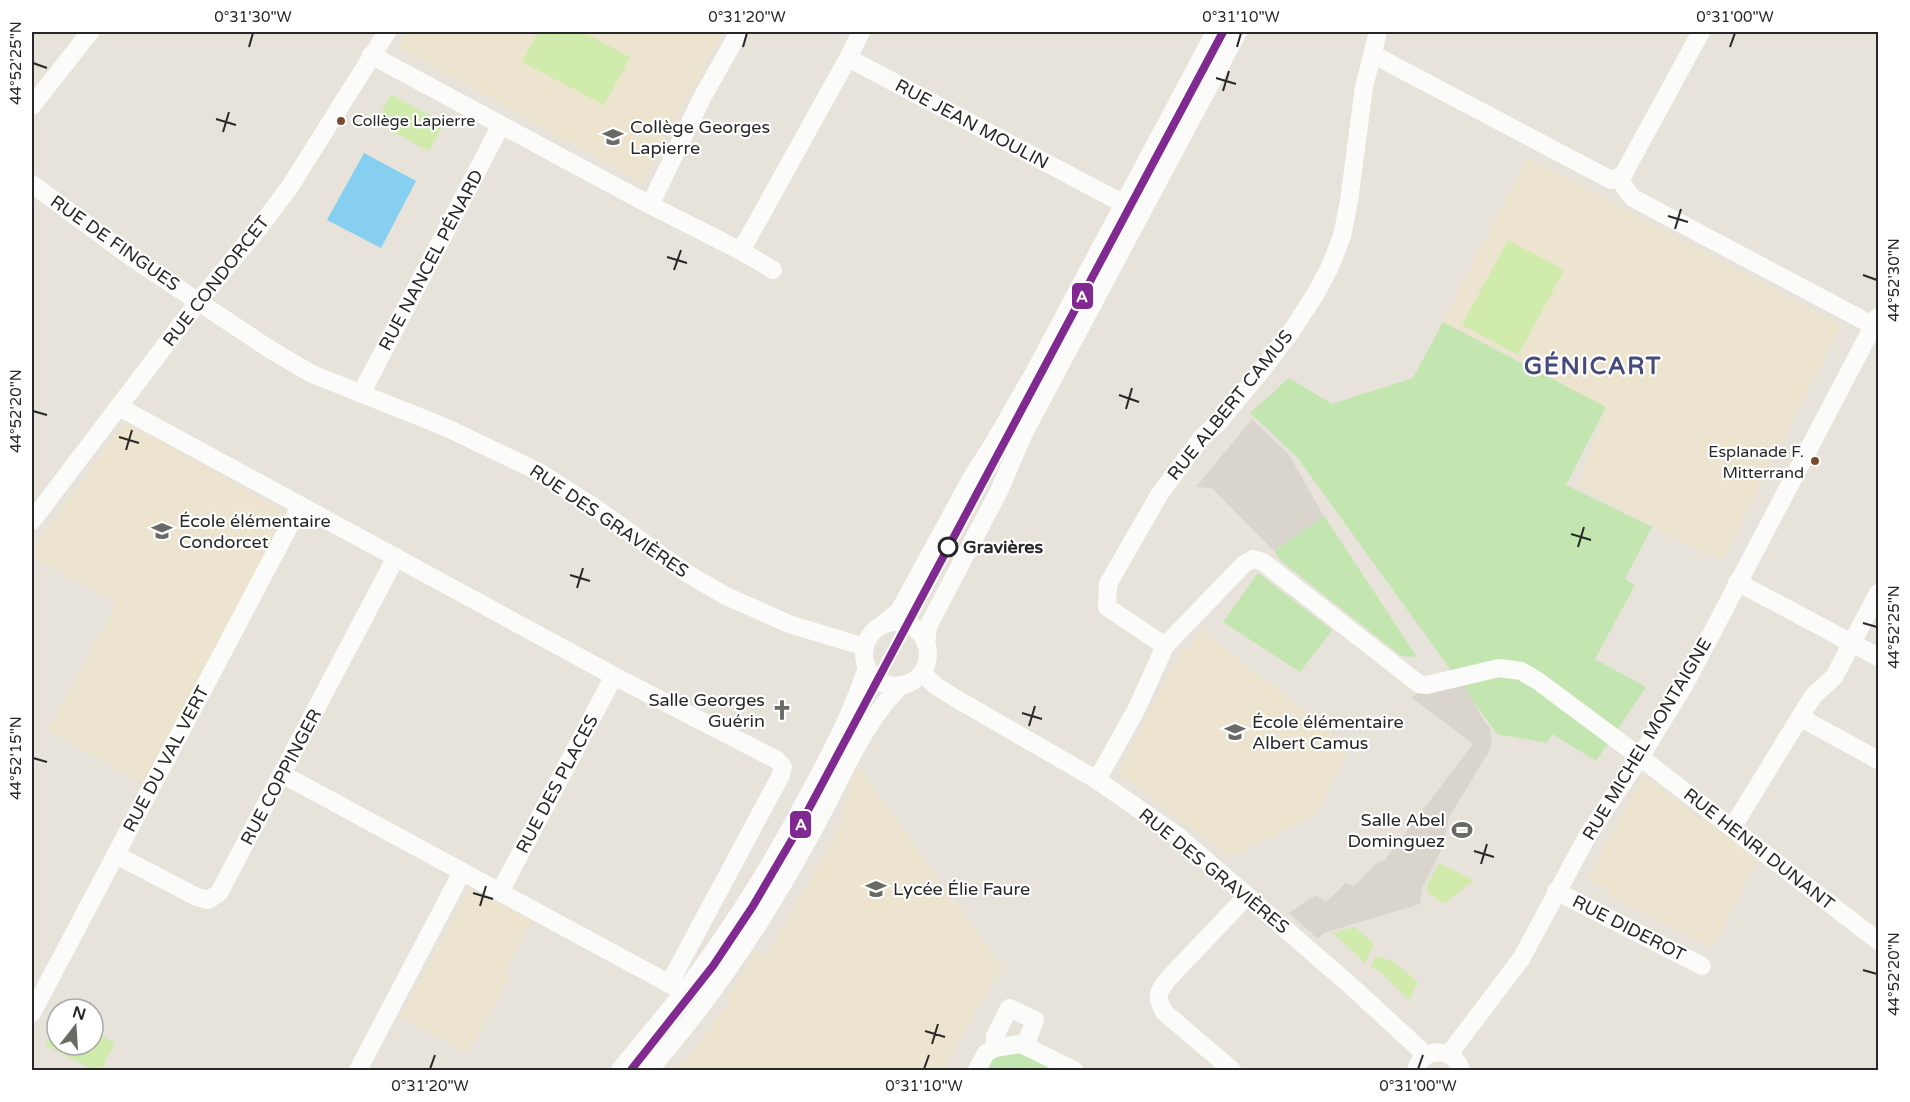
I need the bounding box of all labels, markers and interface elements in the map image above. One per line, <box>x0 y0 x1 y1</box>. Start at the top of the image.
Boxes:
text: 0°31'30"W <box>214 8 292 26</box>
text: 0°31'20"W <box>708 8 786 26</box>
text: 0°31'10"W <box>1202 8 1280 26</box>
text: 0°31'00"W <box>1696 8 1774 26</box>
text: 44°52'25"N <box>7 21 25 105</box>
street label: RUE JEAN MOULIN <box>891 74 1053 174</box>
place label: Collège Lapierre <box>352 111 475 131</box>
marker: Collège Lapierre <box>335 115 347 127</box>
place label: Collège Georges Lapierre <box>630 116 770 159</box>
school or university icon: Collège Georges Lapierre <box>601 125 625 149</box>
street label: RUE NANCEL PÉNARD <box>374 166 488 354</box>
street label: RUE DE FINGUES <box>46 190 184 296</box>
street label: RUE CONDORCET <box>158 211 274 351</box>
text: 44°52'30"N <box>1885 238 1903 322</box>
line badge: A <box>1071 282 1094 310</box>
text: A <box>1076 287 1088 307</box>
street label: RUE ALBERT CAMUS <box>1163 325 1297 485</box>
district label: GÉNICART <box>1524 351 1662 381</box>
text: 44°52'20"N <box>7 369 25 453</box>
place label: Esplanade F. Mitterrand <box>1708 442 1804 483</box>
marker: Esplanade F. Mitterrand <box>1809 455 1821 467</box>
street label: RUE DES GRAVIÈRES <box>525 460 693 582</box>
place label: École élémentaire Condorcet <box>179 510 331 553</box>
school or university icon: École élémentaire Condorcet <box>150 519 174 543</box>
place label: Gravières <box>963 536 1043 558</box>
marker: Gravières <box>938 537 958 557</box>
text: 44°52'25"N <box>1885 585 1903 669</box>
street label: RUE MICHEL MONTAIGNE <box>1578 634 1716 844</box>
street label: RUE DU VAL VERT <box>118 682 214 836</box>
place label: Salle Georges Guérin <box>648 689 765 732</box>
church icon: Salle Georges Guérin <box>770 698 794 722</box>
street label: RUE COPPINGER <box>236 705 326 849</box>
street label: RUE DES PLACES <box>511 711 603 857</box>
place label: École élémentaire Albert Camus <box>1252 711 1404 754</box>
text: 44°52'15"N <box>7 716 25 800</box>
school or university icon: École élémentaire Albert Camus <box>1223 720 1247 744</box>
street label: RUE HENRI DUNANT <box>1679 783 1839 915</box>
street label: RUE DES GRAVIÈRES <box>1134 804 1294 938</box>
place label: Salle Abel Dominguez <box>1347 809 1445 852</box>
line badge: A <box>789 810 812 839</box>
text: A <box>795 815 807 835</box>
sports icon: Salle Abel Dominguez <box>1450 818 1474 842</box>
school or university icon: Lycée Élie Faure <box>864 877 888 901</box>
place label: Lycée Élie Faure <box>893 878 1030 900</box>
street label: RUE DIDEROT <box>1569 890 1689 966</box>
text: 44°52'20"N <box>1885 932 1903 1016</box>
north arrow <box>45 997 105 1057</box>
text: N <box>70 1002 88 1025</box>
text: 0°31'20"W <box>391 1077 469 1095</box>
text: 0°31'10"W <box>885 1077 963 1095</box>
text: 0°31'00"W <box>1379 1077 1457 1095</box>

